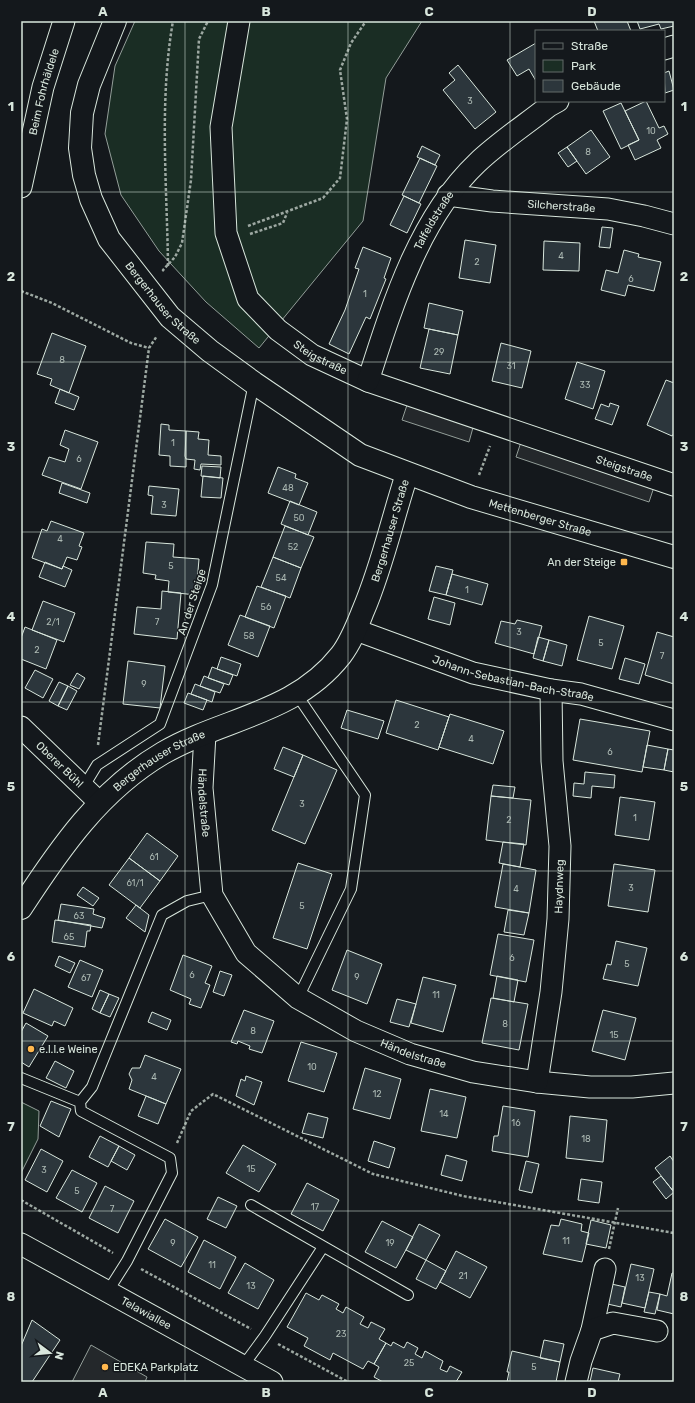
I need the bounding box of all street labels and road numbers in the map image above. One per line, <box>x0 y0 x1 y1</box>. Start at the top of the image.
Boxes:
street label: Beim Fohrhäldele <box>26 47 61 136</box>
street label: Talfeldstraße <box>411 188 456 252</box>
street label: Silcherstraße <box>527 197 596 215</box>
street label: Bergerhauser Straße <box>123 259 203 347</box>
street label: Steigstraße <box>291 337 349 377</box>
street label: Steigstraße <box>594 452 654 484</box>
street label: Bergerhauser Straße <box>368 478 411 584</box>
street label: Mettenberger Straße <box>487 496 593 539</box>
street label: An der Steige <box>175 567 209 637</box>
street label: Johann-Sebastian-Bach-Straße <box>431 652 596 704</box>
street label: Bergerhauser Straße <box>110 727 207 794</box>
street label: Oberer Bühl <box>34 739 86 790</box>
street label: Händelstraße <box>195 768 213 838</box>
street label: Haydnweg <box>552 859 566 914</box>
street label: Händelstraße <box>379 1036 448 1071</box>
street label: Telawiallee <box>119 1294 174 1332</box>

